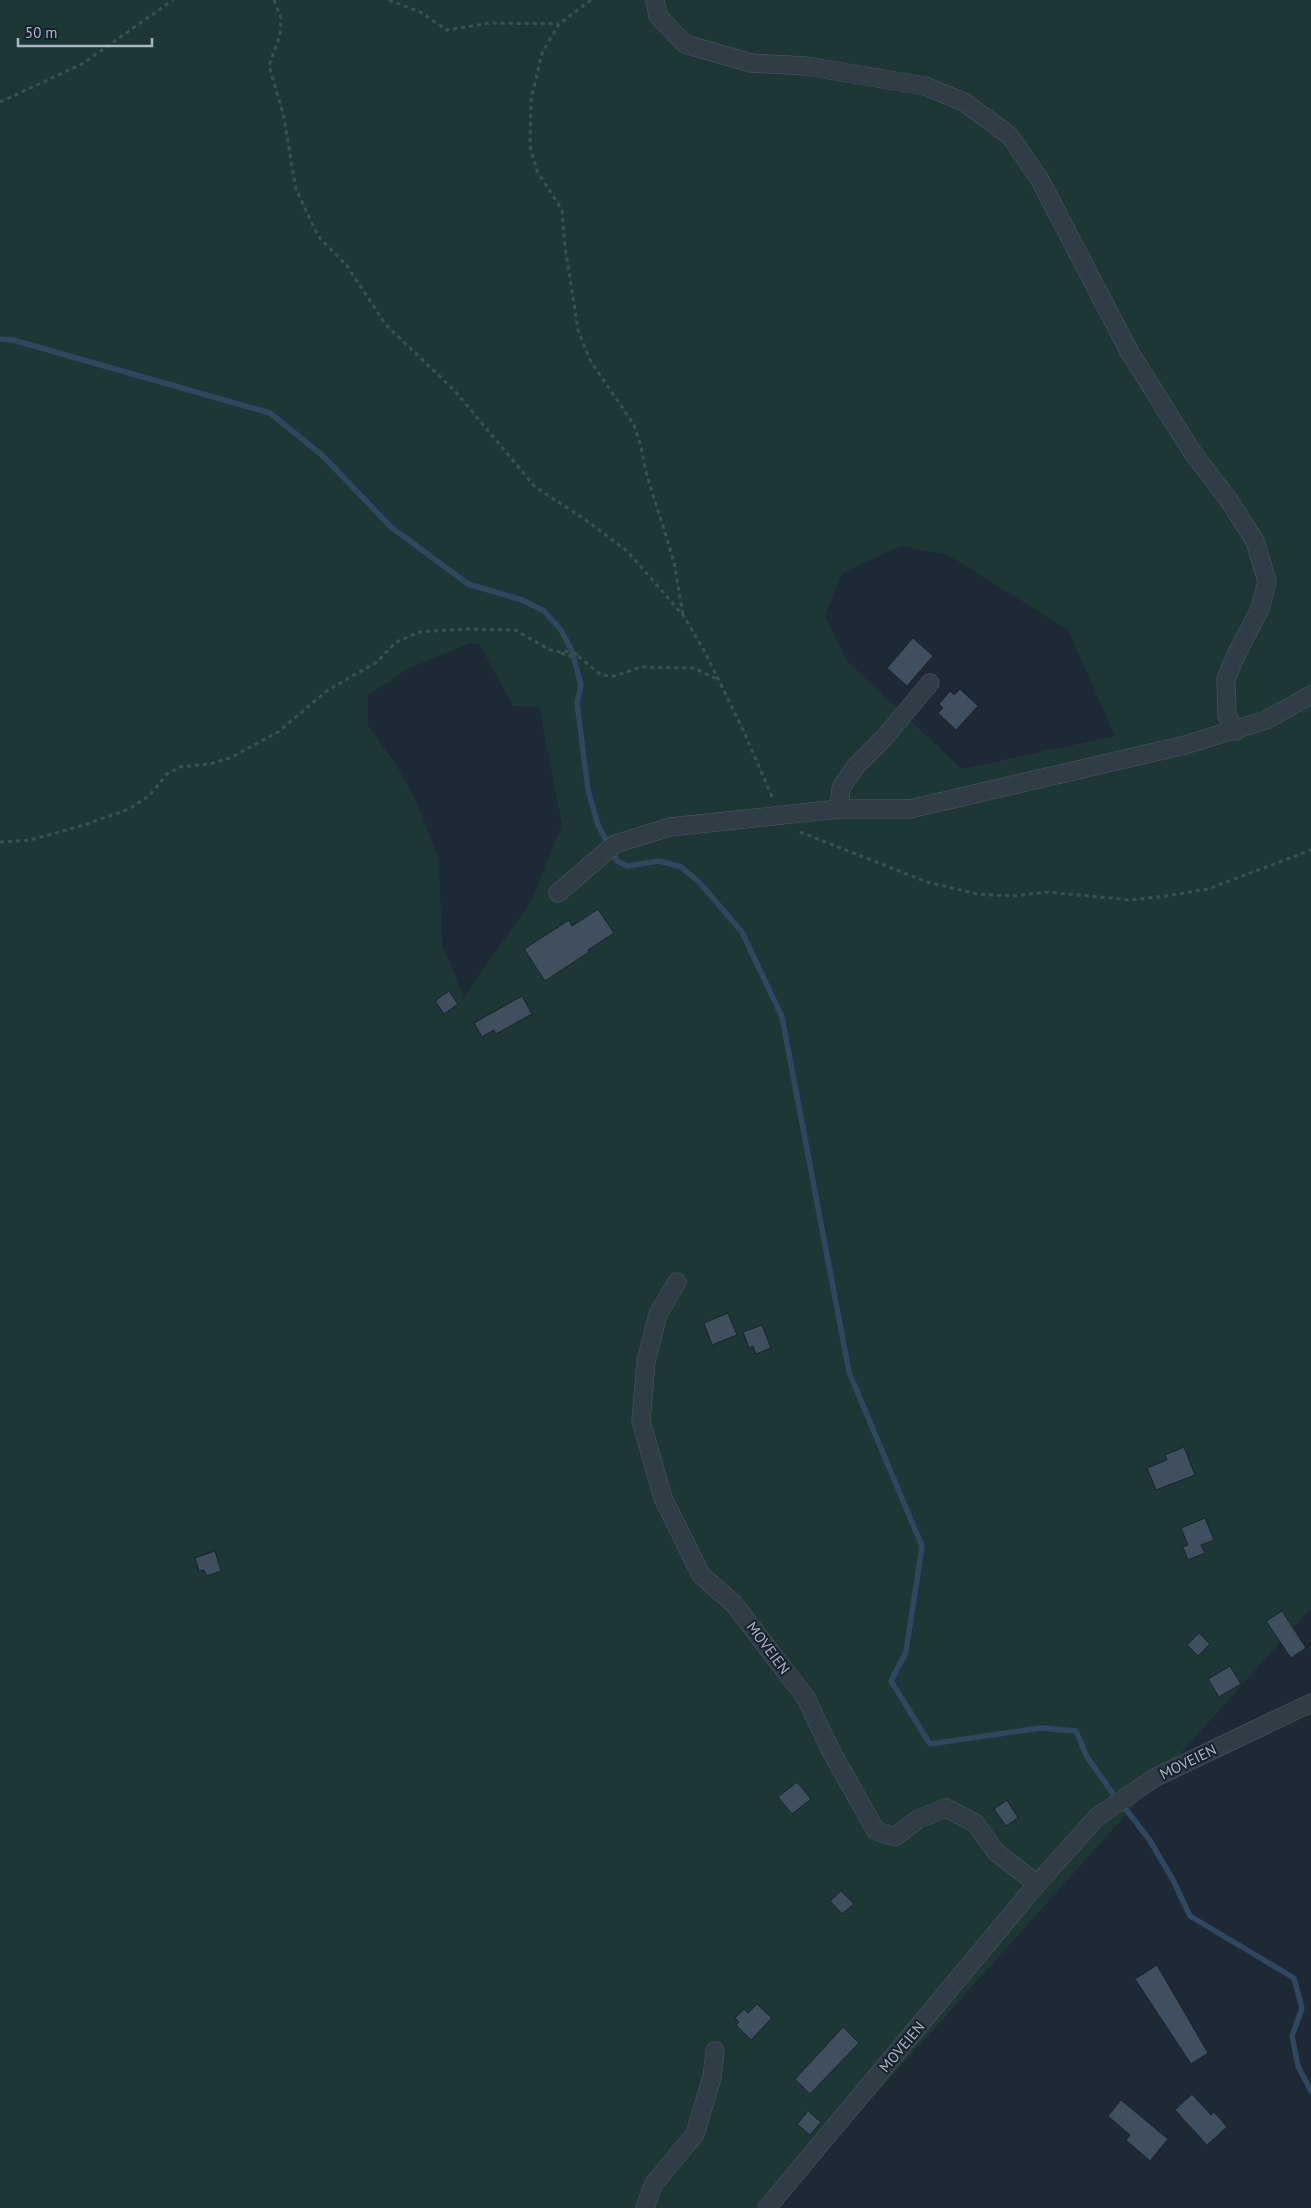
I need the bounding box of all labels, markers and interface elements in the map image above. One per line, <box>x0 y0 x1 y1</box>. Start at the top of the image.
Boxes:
scale bar <box>18 15 151 47</box>
text: 50 m <box>25 23 58 42</box>
street label: MOVEIEN <box>743 1618 794 1678</box>
street label: MOVEIEN <box>1156 1740 1219 1783</box>
street label: MOVEIEN <box>875 2017 928 2076</box>

